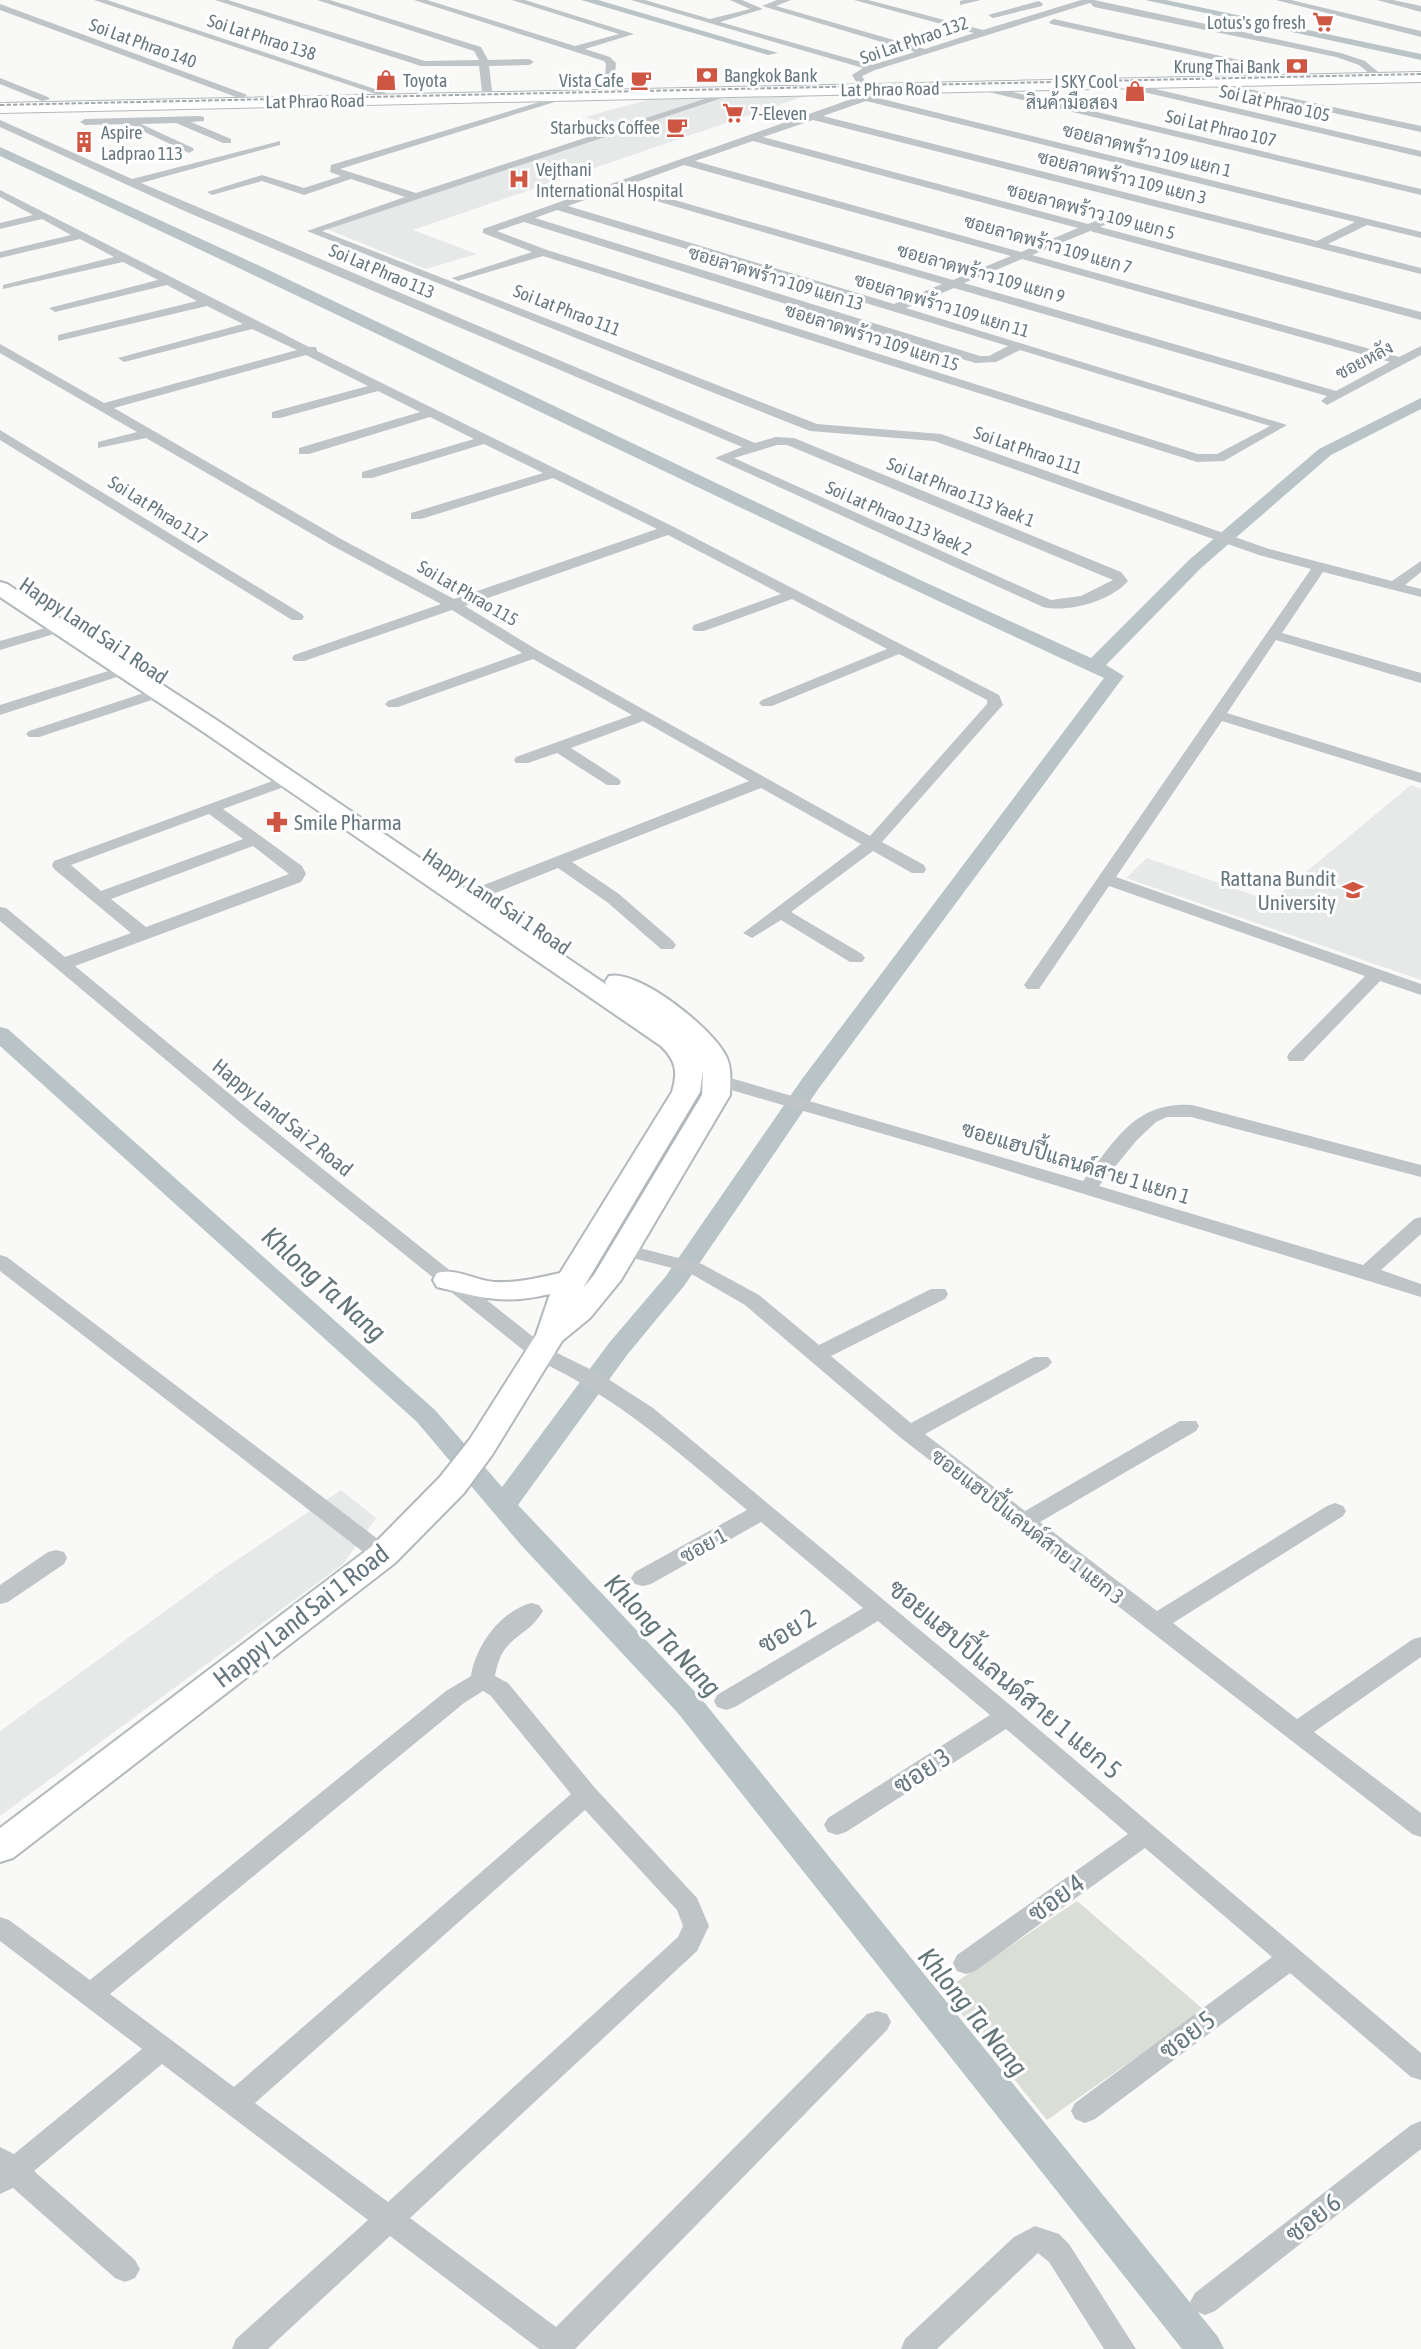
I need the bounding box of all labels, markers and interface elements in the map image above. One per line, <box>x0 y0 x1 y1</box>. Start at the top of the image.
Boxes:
street label: Soi Lat Phrao 138 <box>205 10 319 64</box>
supermarket icon: Lotus's go fresh <box>1311 10 1335 34</box>
street label: Soi Lat Phrao 132 <box>857 12 971 68</box>
place label: Lotus's go fresh <box>1207 12 1306 33</box>
street label: Soi Lat Phrao 140 <box>86 14 200 72</box>
bank icon: Krung Thai Bank <box>1285 54 1309 78</box>
place label: Krung Thai Bank <box>1173 56 1280 77</box>
bank icon: Bangkok Bank <box>695 63 719 87</box>
place label: Bangkok Bank <box>724 65 817 86</box>
shop icon: Toyota <box>374 68 398 92</box>
cafe icon: Vista Cafe <box>629 68 653 92</box>
place label: Toyota <box>403 70 447 91</box>
place label: Vista Cafe <box>559 70 624 91</box>
place label: I SKY Cool สินค้ามือสอง <box>1026 71 1118 113</box>
street label: Lat Phrao Road <box>840 78 940 100</box>
shop icon: I SKY Cool สินค้ามือสอง <box>1123 79 1147 103</box>
street label: Soi Lat Phrao 105 <box>1218 80 1332 126</box>
street label: Lat Phrao Road <box>265 90 365 112</box>
supermarket icon: 7-Eleven <box>721 101 745 125</box>
place label: 7-Eleven <box>750 103 807 124</box>
street label: Soi Lat Phrao 107 <box>1164 105 1278 151</box>
cafe icon: Starbucks Coffee <box>665 115 689 139</box>
place label: Starbucks Coffee <box>550 117 660 138</box>
street label: ซอยลาดพร้าว 109 แยก 1 <box>1060 118 1234 181</box>
place label: Aspire Ladprao 113 <box>101 122 183 164</box>
building icon: Aspire Ladprao 113 <box>72 130 96 154</box>
street label: ซอยลาดพร้าว 109 แยก 3 <box>1035 145 1209 208</box>
place label: Vejthani International Hospital <box>536 159 684 201</box>
hospital icon: Vejthani International Hospital <box>507 167 531 191</box>
street label: ซอยลาดพร้าว 109 แยก 5 <box>1004 177 1178 244</box>
street label: ซอยลาดพร้าว 109 แยก 7 <box>962 209 1135 278</box>
street label: ซอยลาดพร้าว 109 แยก 9 <box>895 238 1068 307</box>
street label: Soi Lat Phrao 113 <box>326 239 438 303</box>
street label: ซอยลาดพร้าว 109 แยก 13 <box>686 240 866 315</box>
street label: ซอยลาดพร้าว 109 แยก 11 <box>852 267 1032 342</box>
street label: Soi Lat Phrao 111 <box>511 280 623 340</box>
street label: ซอยลาดพร้าว 109 แยก 15 <box>782 298 962 375</box>
street label: ซอยหลัง <box>1332 336 1396 384</box>
street label: Soi Lat Phrao 111 <box>971 422 1085 478</box>
street label: Soi Lat Phrao 113 Yaek 1 <box>884 453 1038 531</box>
street label: Soi Lat Phrao 117 <box>105 471 211 549</box>
street label: Soi Lat Phrao 113 Yaek 2 <box>823 476 975 560</box>
street label: Soi Lat Phrao 115 <box>414 556 522 630</box>
street label: Happy Land Sai 1 Road <box>15 572 173 688</box>
pharmacy icon: Smile Pharma <box>265 810 289 834</box>
place label: Smile Pharma <box>294 810 402 834</box>
street label: Happy Land Sai 1 Road <box>418 843 576 959</box>
place label: Rattana Bundit University <box>1220 866 1336 914</box>
school or university icon: Rattana Bundit University <box>1341 878 1365 902</box>
street label: Happy Land Sai 2 Road <box>208 1053 358 1181</box>
street label: ซอยแฮปปี้แลนด์สาย 1 แยก 1 <box>959 1109 1195 1208</box>
water label: Khlong Ta Nang <box>256 1220 392 1348</box>
street label: ซอยแฮปปี้แลนด์สาย 1 แยก 3 <box>927 1438 1133 1609</box>
street label: ซอย 1 <box>675 1522 731 1568</box>
street label: Happy Land Sai 1 Road <box>207 1538 395 1694</box>
water label: Khlong Ta Nang <box>598 1567 728 1703</box>
street label: ซอยแฮปปี้แลนด์สาย 1 แยก 5 <box>883 1567 1133 1785</box>
street label: ซอย 2 <box>753 1602 821 1660</box>
street label: ซอย 3 <box>888 1742 956 1800</box>
street label: ซอย 4 <box>1022 1868 1090 1928</box>
water label: Khlong Ta Nang <box>912 1942 1034 2082</box>
street label: ซอย 5 <box>1153 2004 1221 2066</box>
street label: ซอย 6 <box>1279 2187 1347 2249</box>

